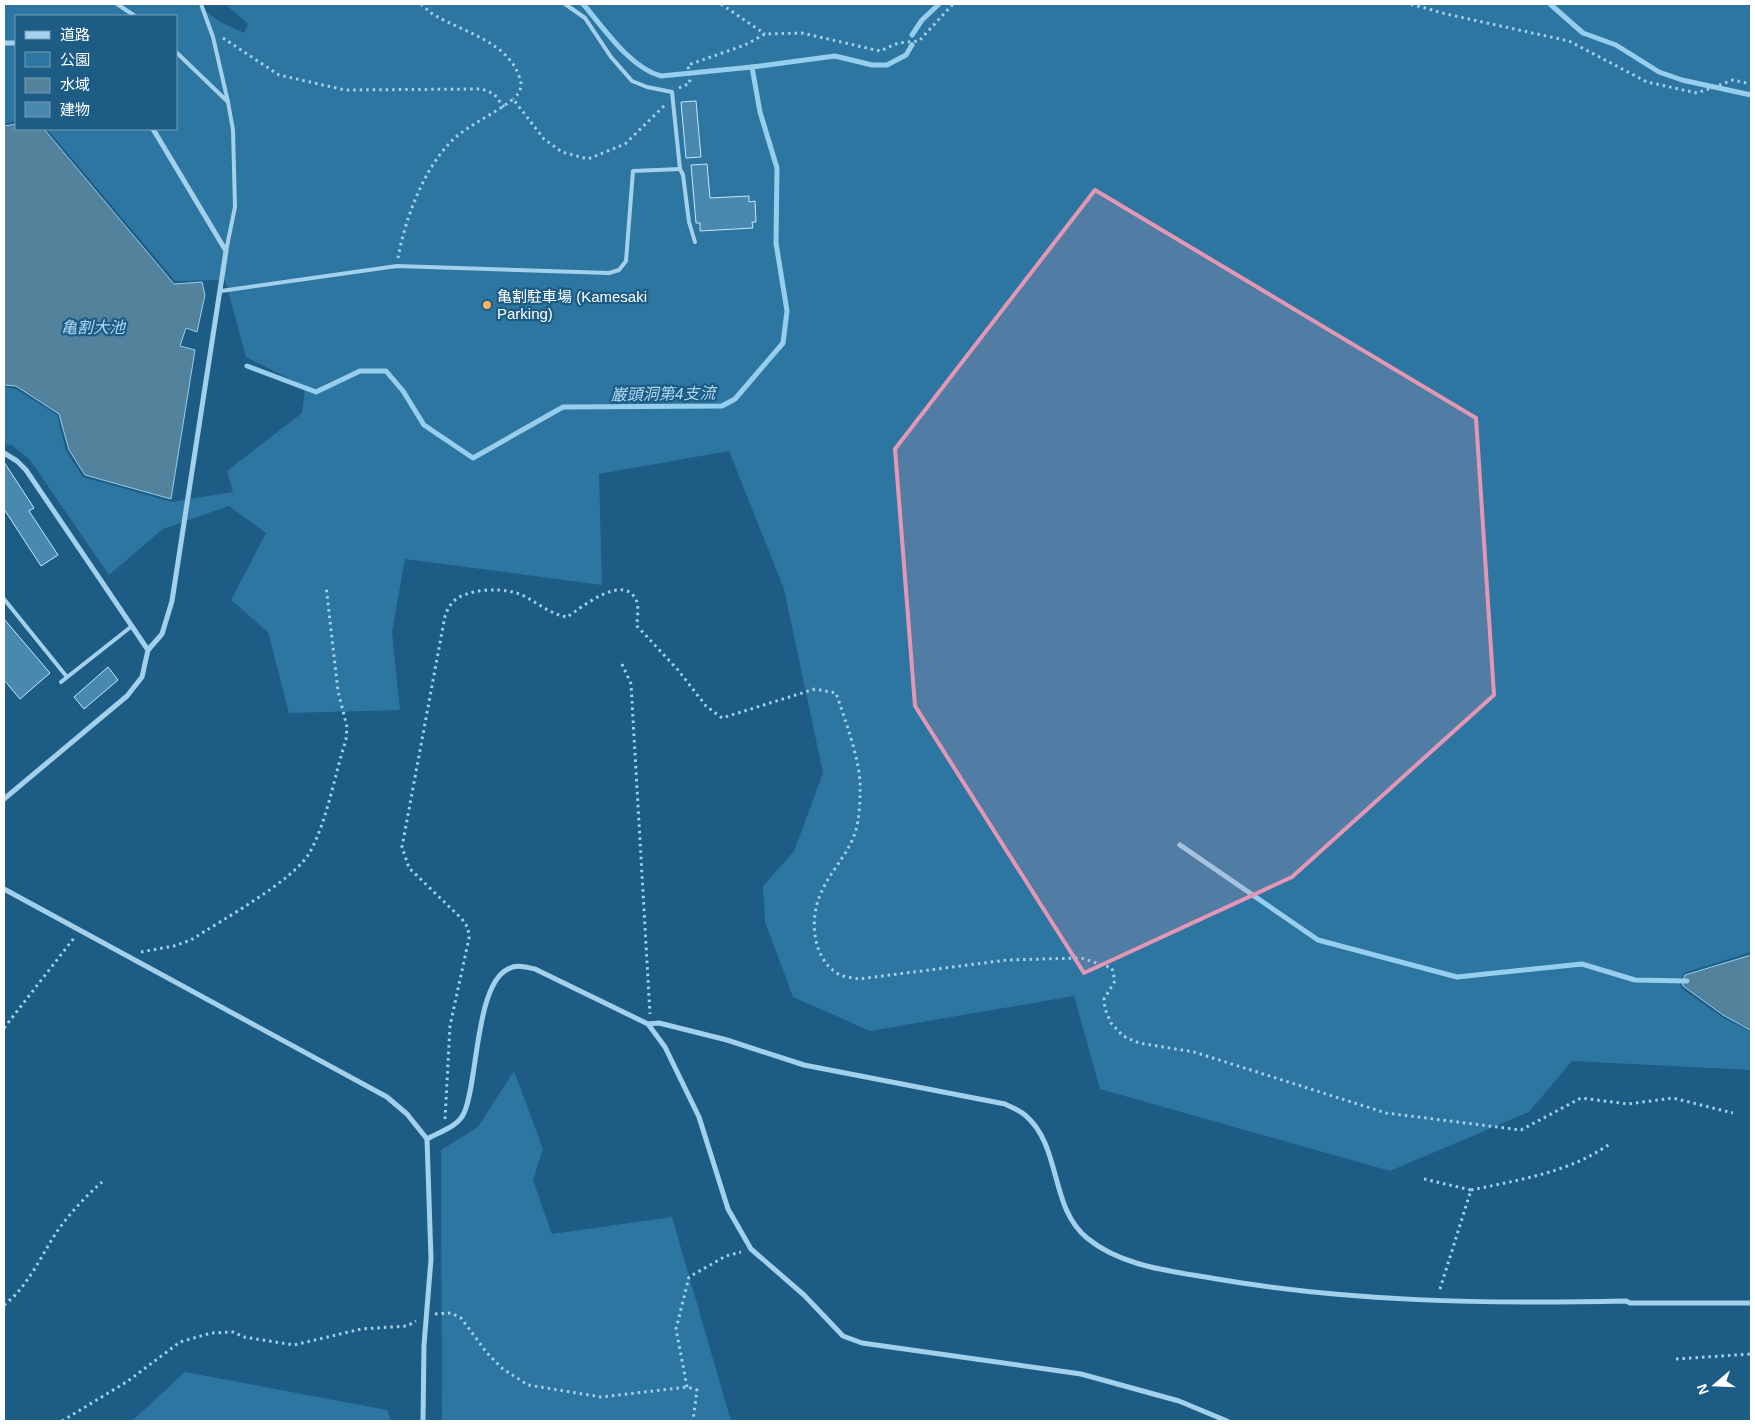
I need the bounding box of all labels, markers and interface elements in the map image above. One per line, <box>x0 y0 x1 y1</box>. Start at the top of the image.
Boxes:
legend <box>15 15 178 130</box>
text: 道路 <box>60 26 90 43</box>
text: 公園 <box>60 51 90 68</box>
text: 水域 <box>60 76 90 93</box>
text: 建物 <box>60 101 90 118</box>
place label: 亀割駐車場 (Kamesaki Parking) <box>497 288 647 322</box>
marker: 亀割駐車場 (Kamesaki Parking) <box>481 299 493 311</box>
water label: 亀割大池 <box>61 319 127 336</box>
water label: 巌頭洞第4支流 <box>610 385 719 403</box>
north arrow <box>1690 1360 1740 1410</box>
text: N <box>1693 1382 1712 1397</box>

